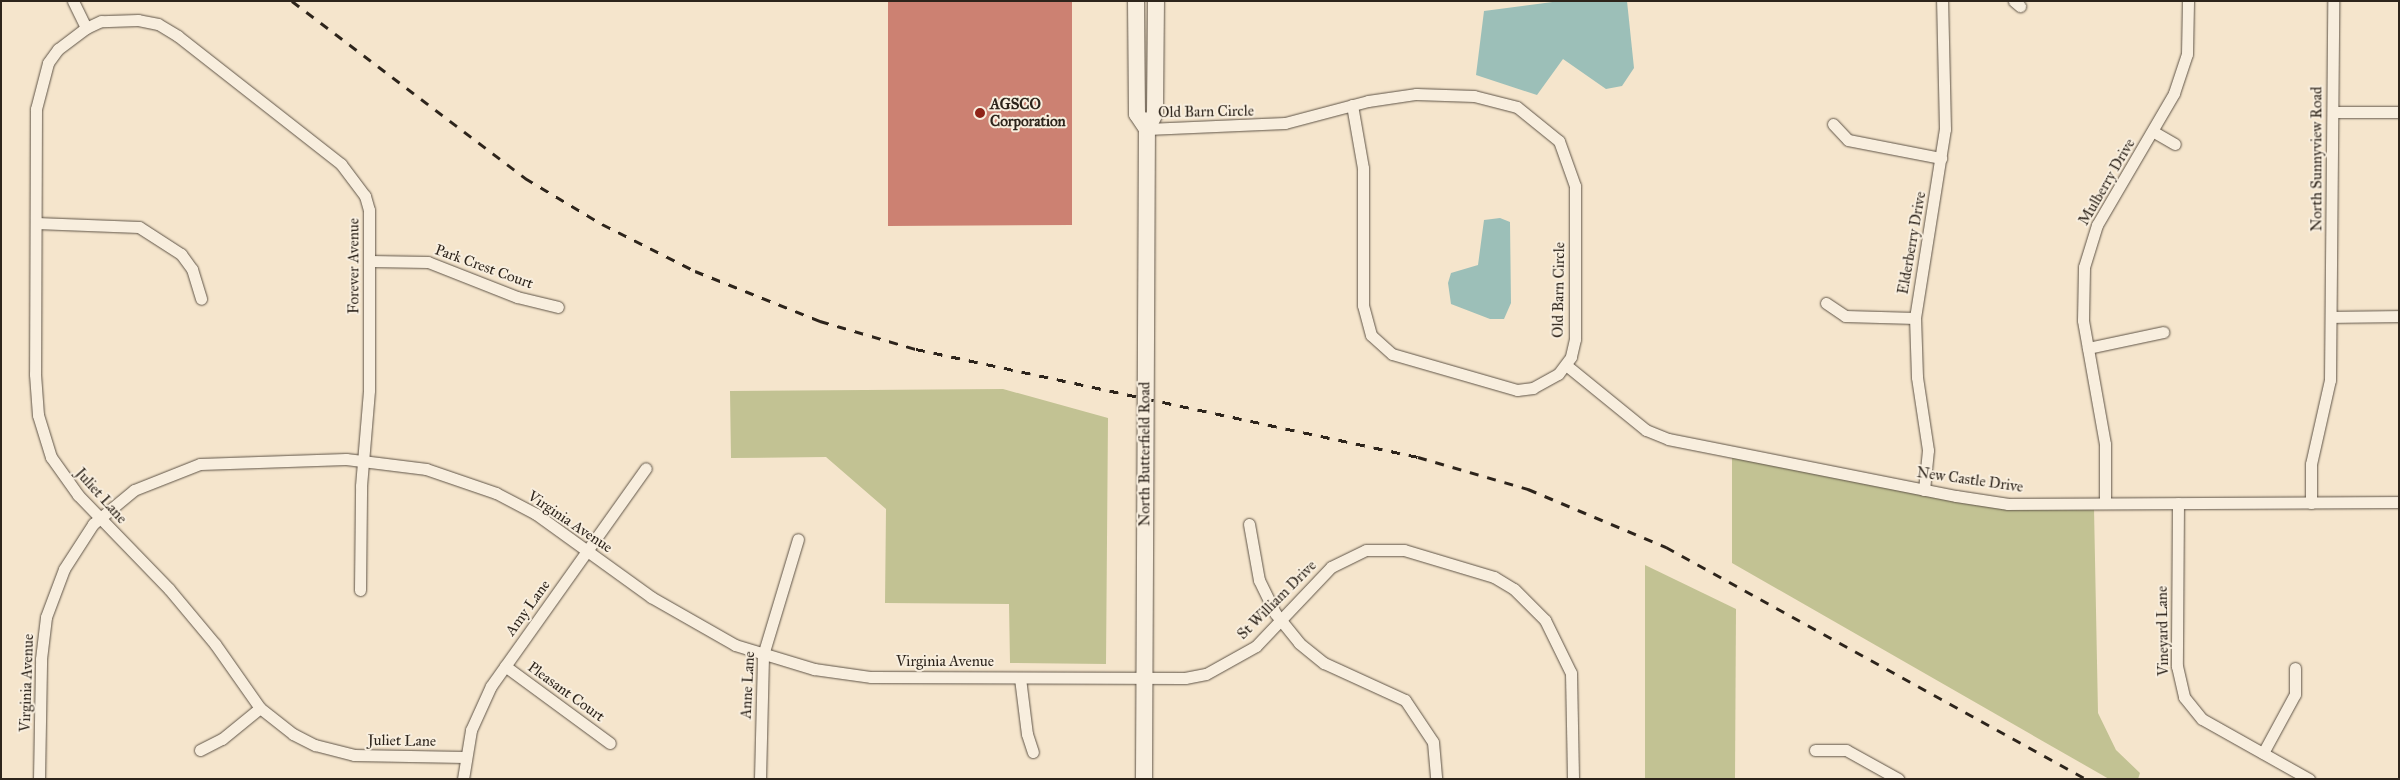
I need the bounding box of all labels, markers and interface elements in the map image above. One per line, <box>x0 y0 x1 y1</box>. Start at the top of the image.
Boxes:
street label: North Sunnyview Road <box>2308 87 2326 231</box>
place label: AGSCO Corporation <box>990 95 1066 130</box>
street label: Old Barn Circle <box>1158 102 1254 122</box>
marker: AGSCO Corporation <box>974 107 986 119</box>
street label: Mulberry Drive <box>2075 135 2139 229</box>
street label: Elderberry Drive <box>1894 190 1930 296</box>
street label: Forever Avenue <box>345 218 363 314</box>
street label: Park Crest Court <box>432 241 536 293</box>
street label: Old Barn Circle <box>1549 242 1569 338</box>
street label: North Butterfield Road <box>1136 382 1154 526</box>
street label: New Castle Drive <box>1916 464 2024 496</box>
street label: Juliet Lane <box>71 465 131 527</box>
street label: Virginia Avenue <box>524 487 616 557</box>
street label: St William Drive <box>1234 557 1320 643</box>
street label: Amy Lane <box>502 577 554 639</box>
street label: Vineyard Lane <box>2153 586 2173 676</box>
street label: Virginia Avenue <box>16 634 38 732</box>
street label: Anne Lane <box>737 651 759 719</box>
street label: Virginia Avenue <box>896 653 994 671</box>
street label: Pleasant Court <box>524 658 608 726</box>
street label: Juliet Lane <box>368 731 436 751</box>

